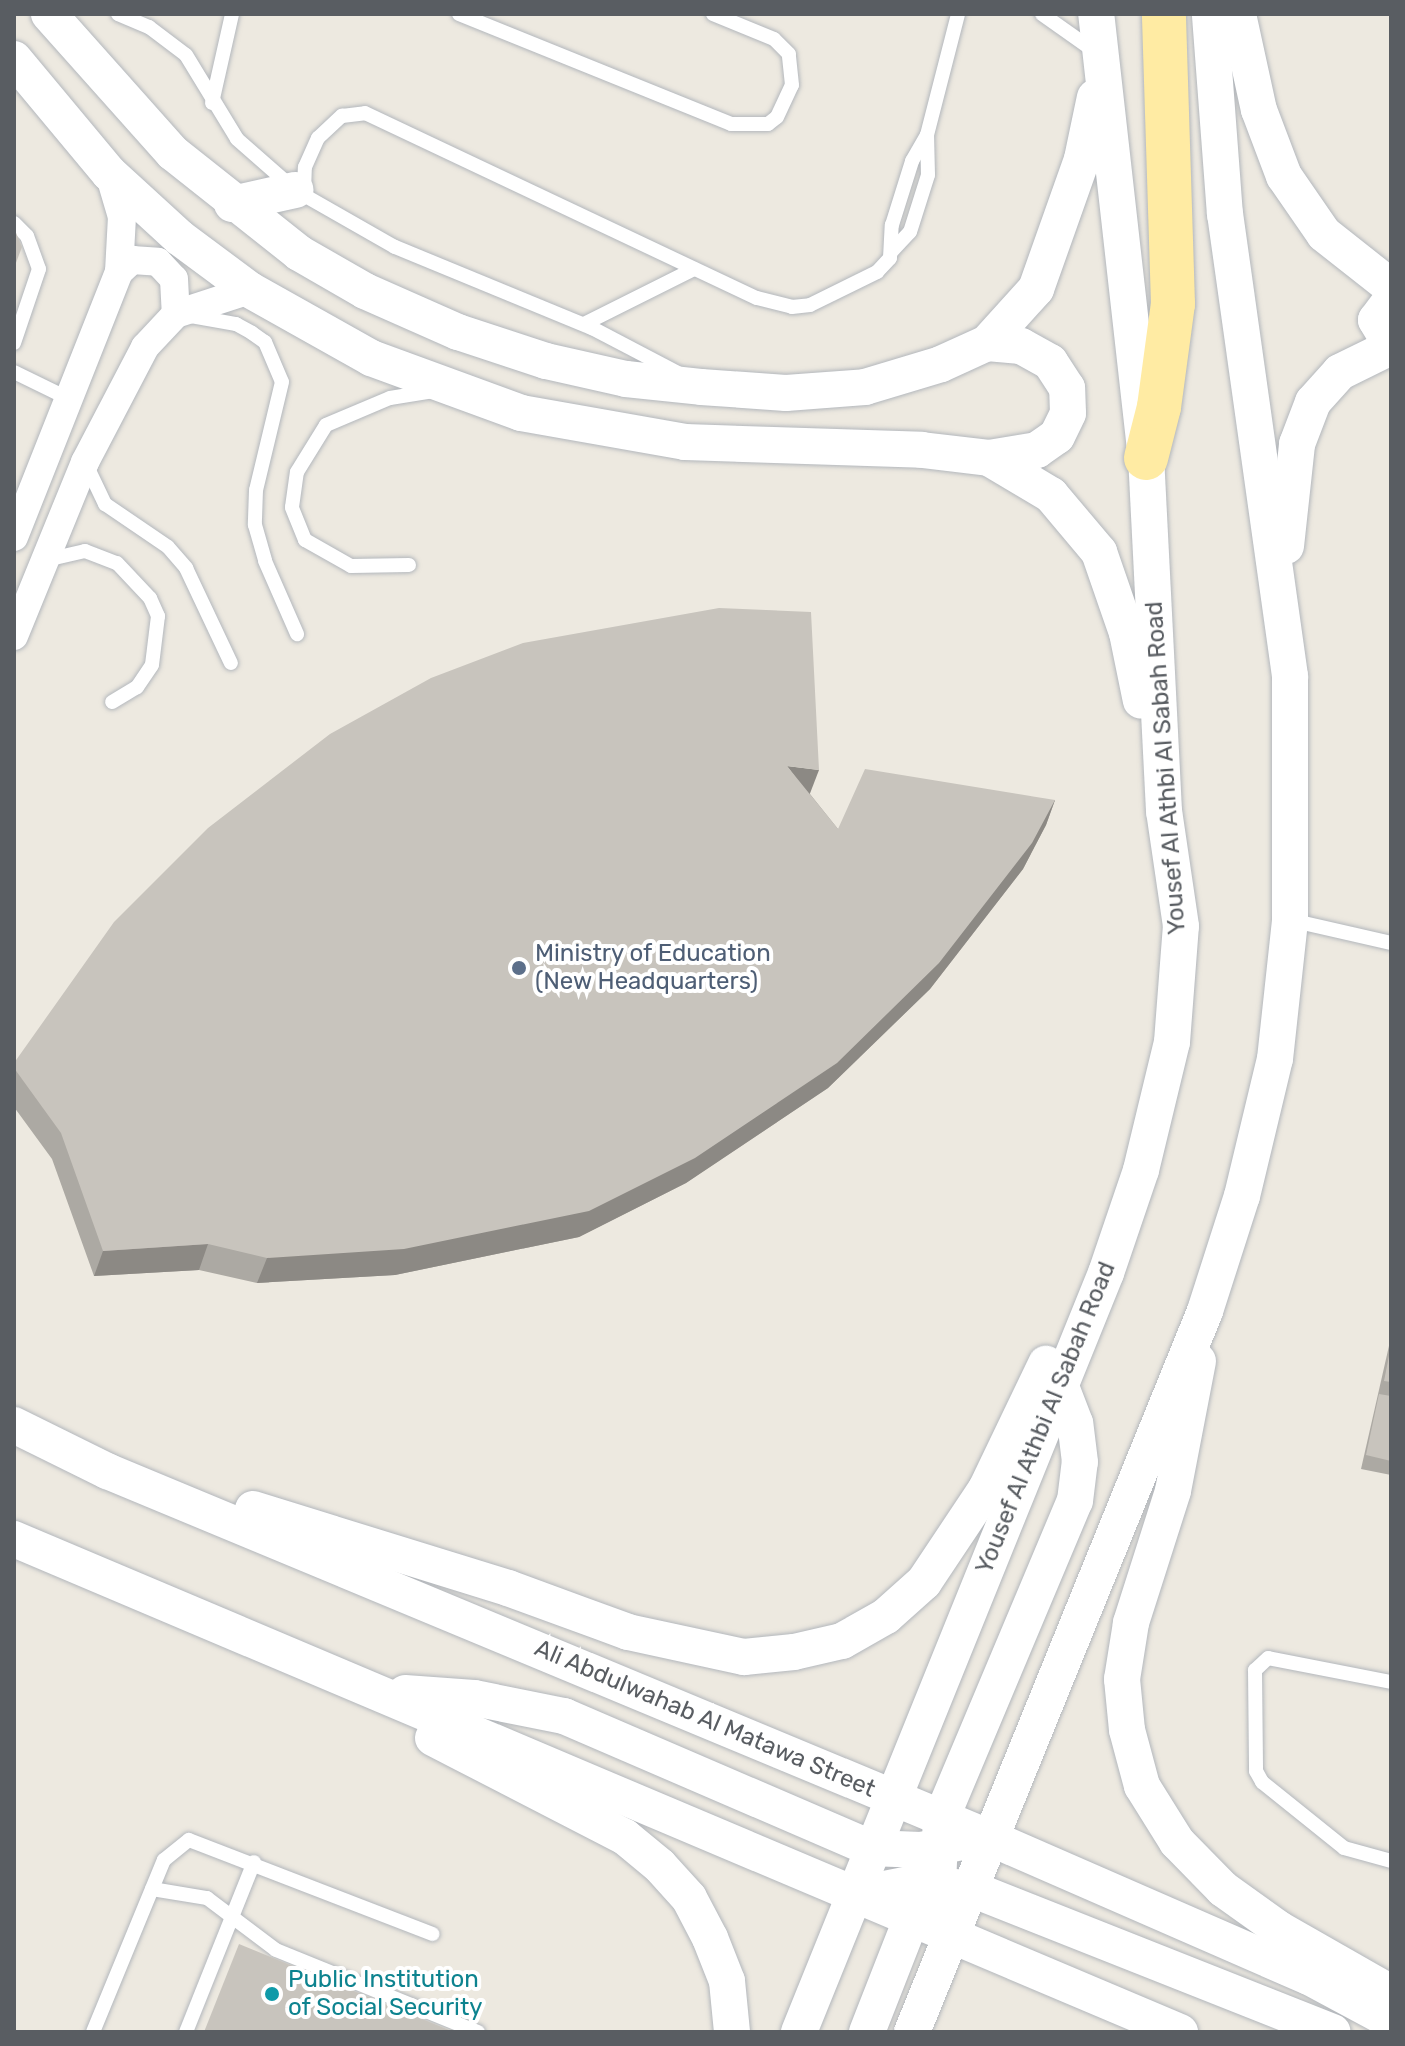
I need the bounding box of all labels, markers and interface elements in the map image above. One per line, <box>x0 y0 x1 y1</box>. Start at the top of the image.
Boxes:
street label: Yousef Al Athbi Al Sabah Road <box>1140 599 1192 937</box>
place label: Ministry of Education (New Headquarters) <box>535 940 772 996</box>
marker: Ministry of Education (New Headquarters) <box>510 959 528 977</box>
street label: Yousef Al Athbi Al Sabah Road <box>970 1257 1122 1579</box>
street label: Ali Abdulwahab Al Matawa Street <box>530 1634 880 1804</box>
place label: Public Institution of Social Security <box>288 1966 483 2022</box>
marker: Public Institution of Social Security <box>263 1985 281 2003</box>

